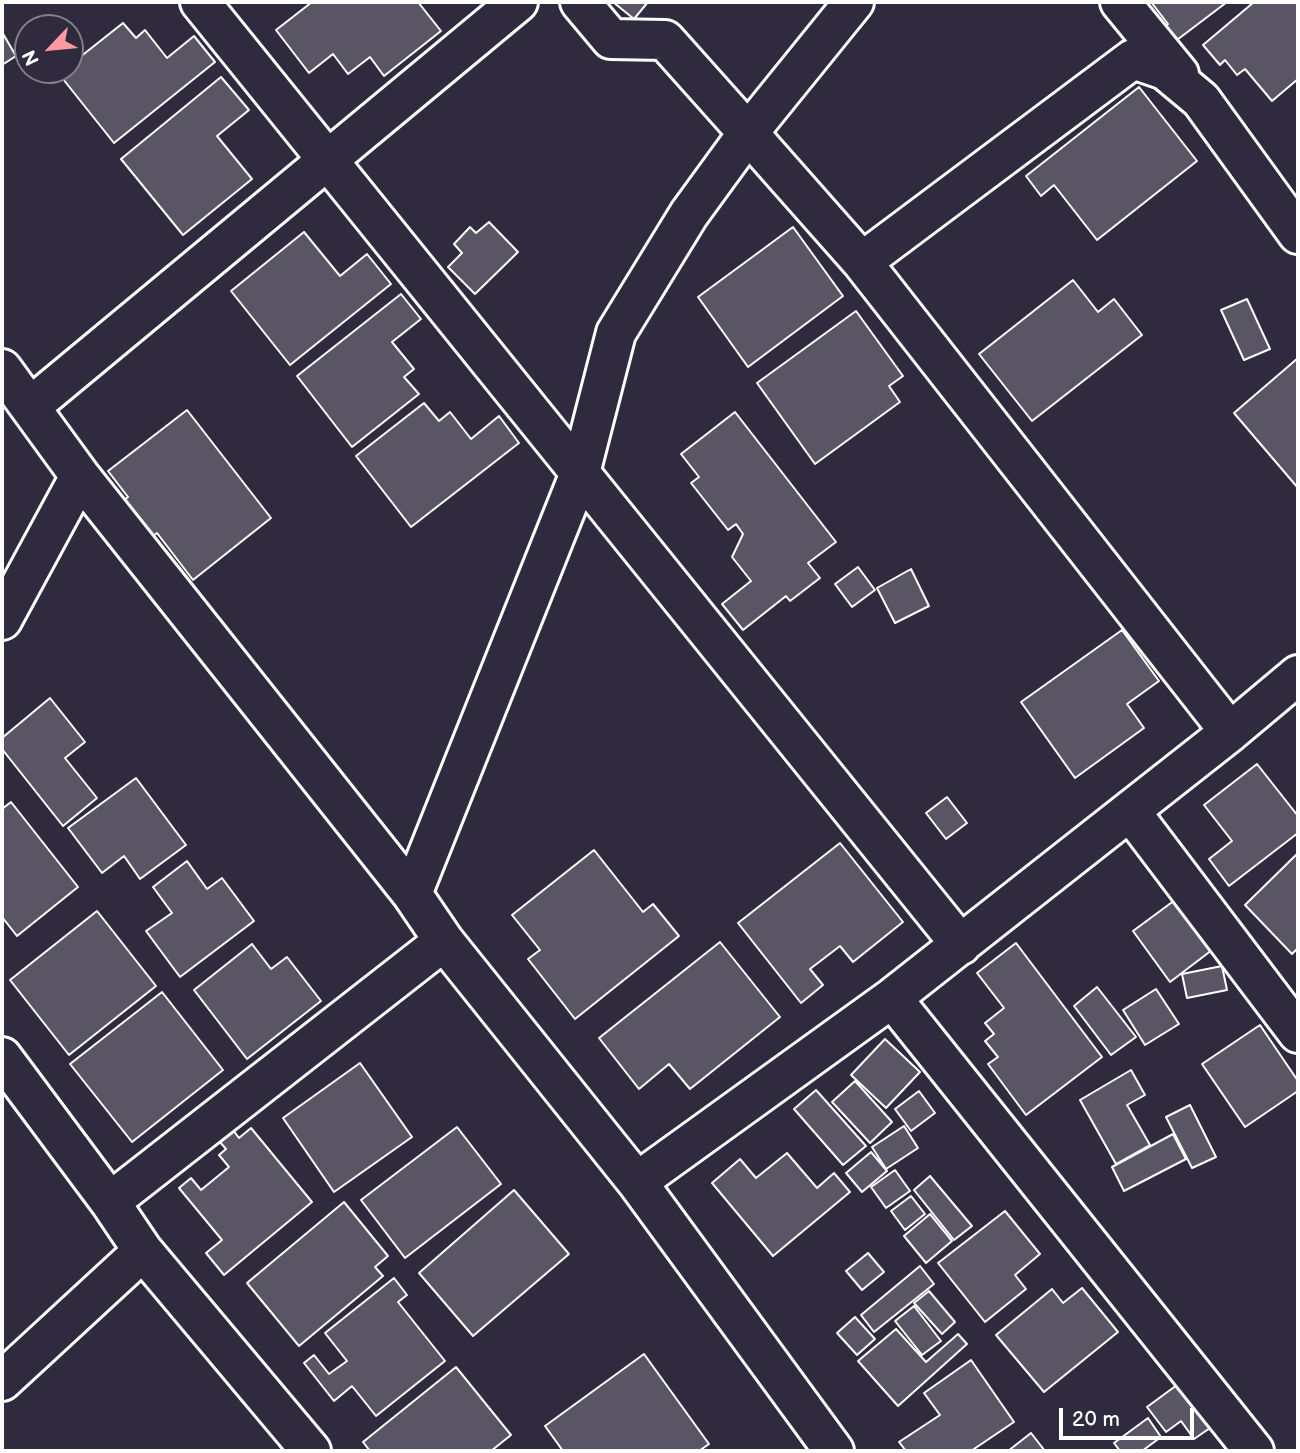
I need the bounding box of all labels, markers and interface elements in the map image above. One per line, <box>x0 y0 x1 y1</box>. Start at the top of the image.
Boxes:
north arrow <box>14 14 84 84</box>
text: N <box>18 46 45 69</box>
scale bar <box>1062 1394 1197 1438</box>
text: 20 m <box>1072 1407 1120 1432</box>

